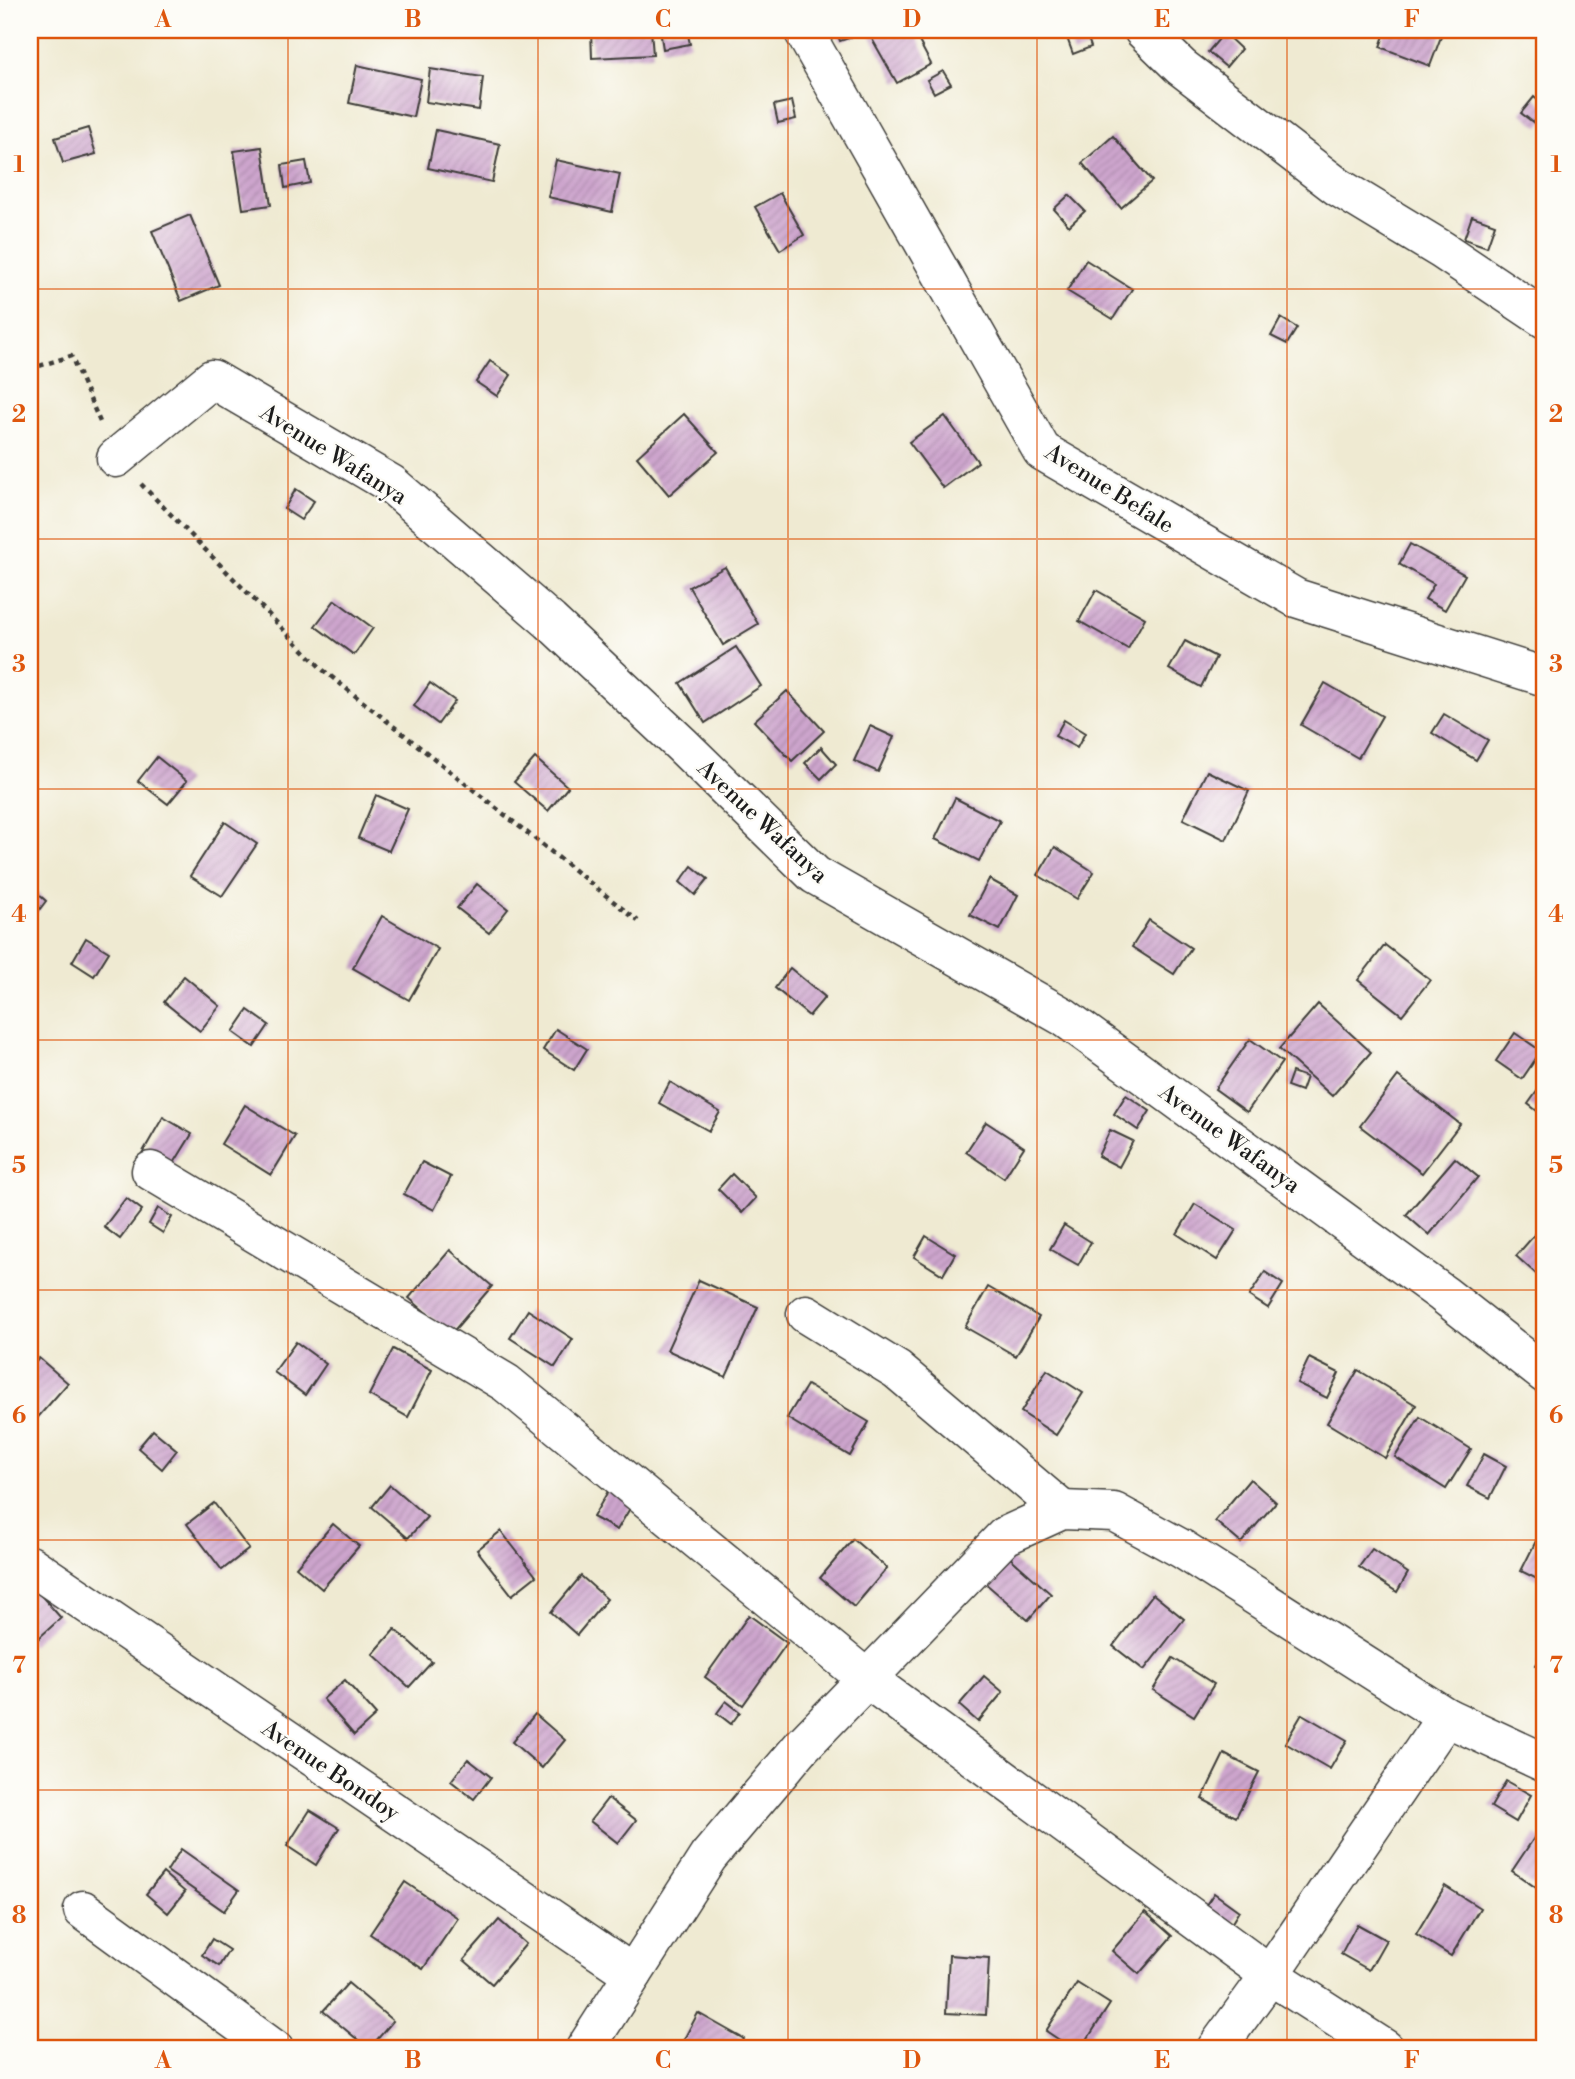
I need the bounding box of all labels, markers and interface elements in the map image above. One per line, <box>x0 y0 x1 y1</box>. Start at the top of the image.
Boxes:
text: A <box>154 6 172 34</box>
text: B <box>404 6 422 34</box>
text: C <box>655 6 671 34</box>
text: D <box>903 6 921 34</box>
text: E <box>1154 6 1170 34</box>
text: F <box>1404 6 1420 34</box>
text: 1 <box>13 151 25 179</box>
text: 1 <box>1550 151 1562 179</box>
street label: Avenue Wafanya <box>254 398 412 511</box>
text: 2 <box>12 401 26 429</box>
text: 2 <box>1549 401 1563 429</box>
street label: Avenue Befale <box>1039 438 1179 540</box>
text: 3 <box>12 651 26 679</box>
text: 3 <box>1549 651 1563 679</box>
street label: Avenue Wafanya <box>691 754 833 889</box>
text: 4 <box>11 901 27 929</box>
text: 4 <box>1548 901 1564 929</box>
street label: Avenue Wafanya <box>1152 1078 1306 1200</box>
text: 5 <box>12 1152 26 1180</box>
text: 5 <box>1549 1152 1563 1180</box>
text: 6 <box>12 1402 26 1430</box>
text: 6 <box>1549 1402 1563 1430</box>
text: 7 <box>12 1652 26 1680</box>
text: 7 <box>1549 1652 1563 1680</box>
street label: Avenue Bondoy <box>255 1714 405 1828</box>
text: 8 <box>12 1902 26 1930</box>
text: 8 <box>1549 1902 1563 1930</box>
text: A <box>154 2047 172 2075</box>
text: B <box>404 2047 422 2075</box>
text: C <box>655 2047 671 2075</box>
text: D <box>903 2047 921 2075</box>
text: E <box>1154 2047 1170 2075</box>
text: F <box>1404 2047 1420 2075</box>

